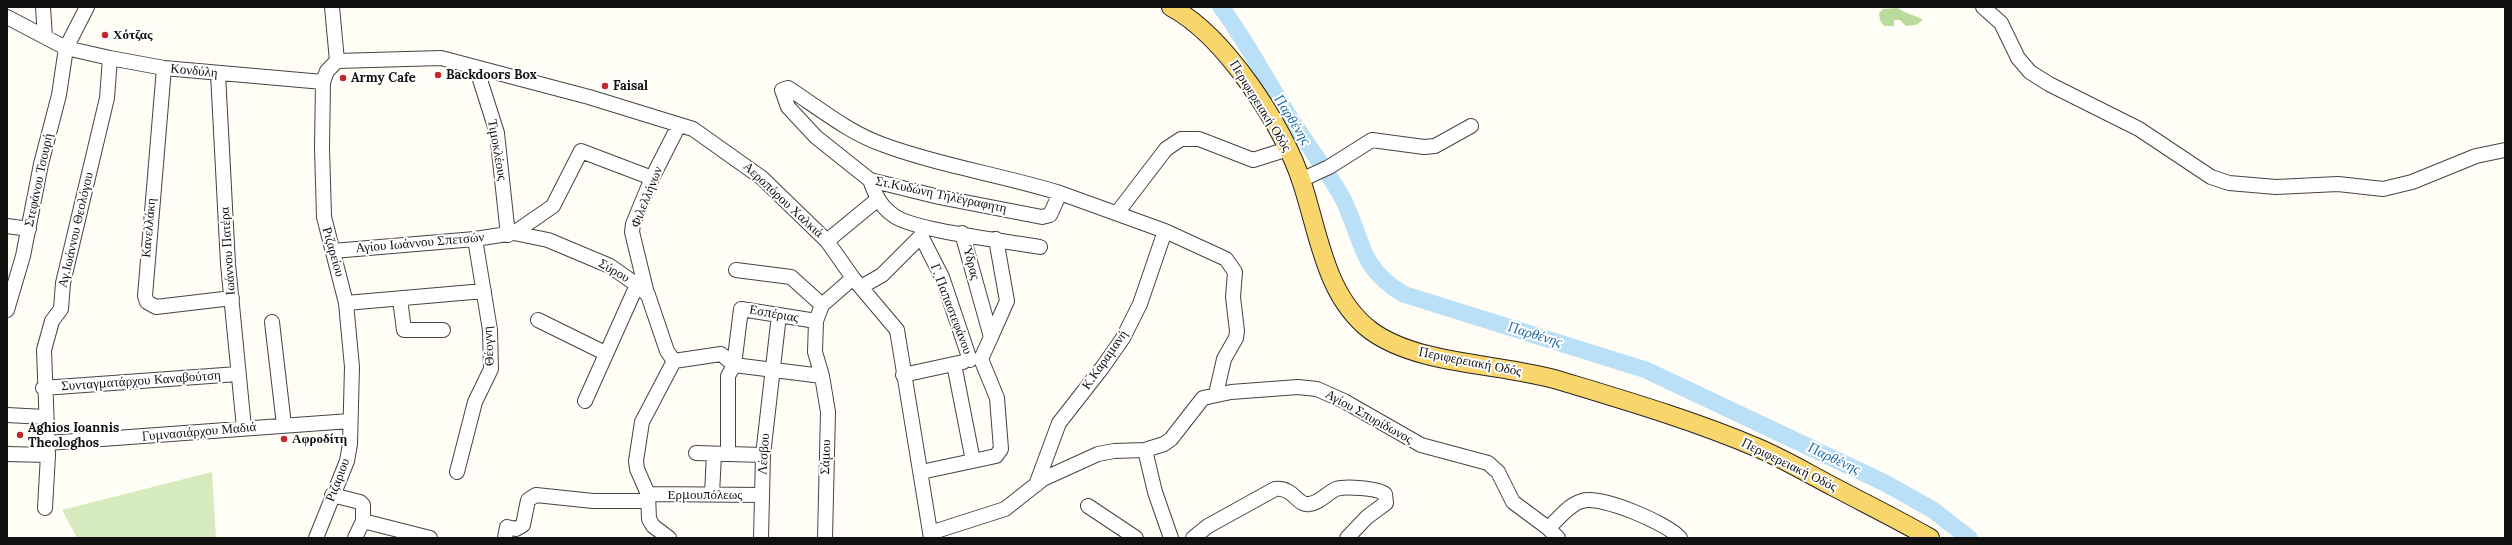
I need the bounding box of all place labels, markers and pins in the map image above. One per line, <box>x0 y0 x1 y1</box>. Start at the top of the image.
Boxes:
place label: Χότζας <box>113 27 153 43</box>
marker: Χότζας <box>100 30 110 40</box>
place label: Backdoors Box <box>446 67 537 83</box>
place label: Army Cafe <box>351 70 416 86</box>
marker: Backdoors Box <box>433 70 443 80</box>
marker: Army Cafe <box>338 73 348 83</box>
place label: Faisal <box>613 78 648 94</box>
marker: Faisal <box>600 81 610 91</box>
place label: Aghios Ioannis Theologhos <box>28 420 119 451</box>
marker: Aghios Ioannis Theologhos <box>15 430 25 440</box>
place label: Αφροδίτη <box>292 431 347 447</box>
marker: Αφροδίτη <box>279 434 289 444</box>

